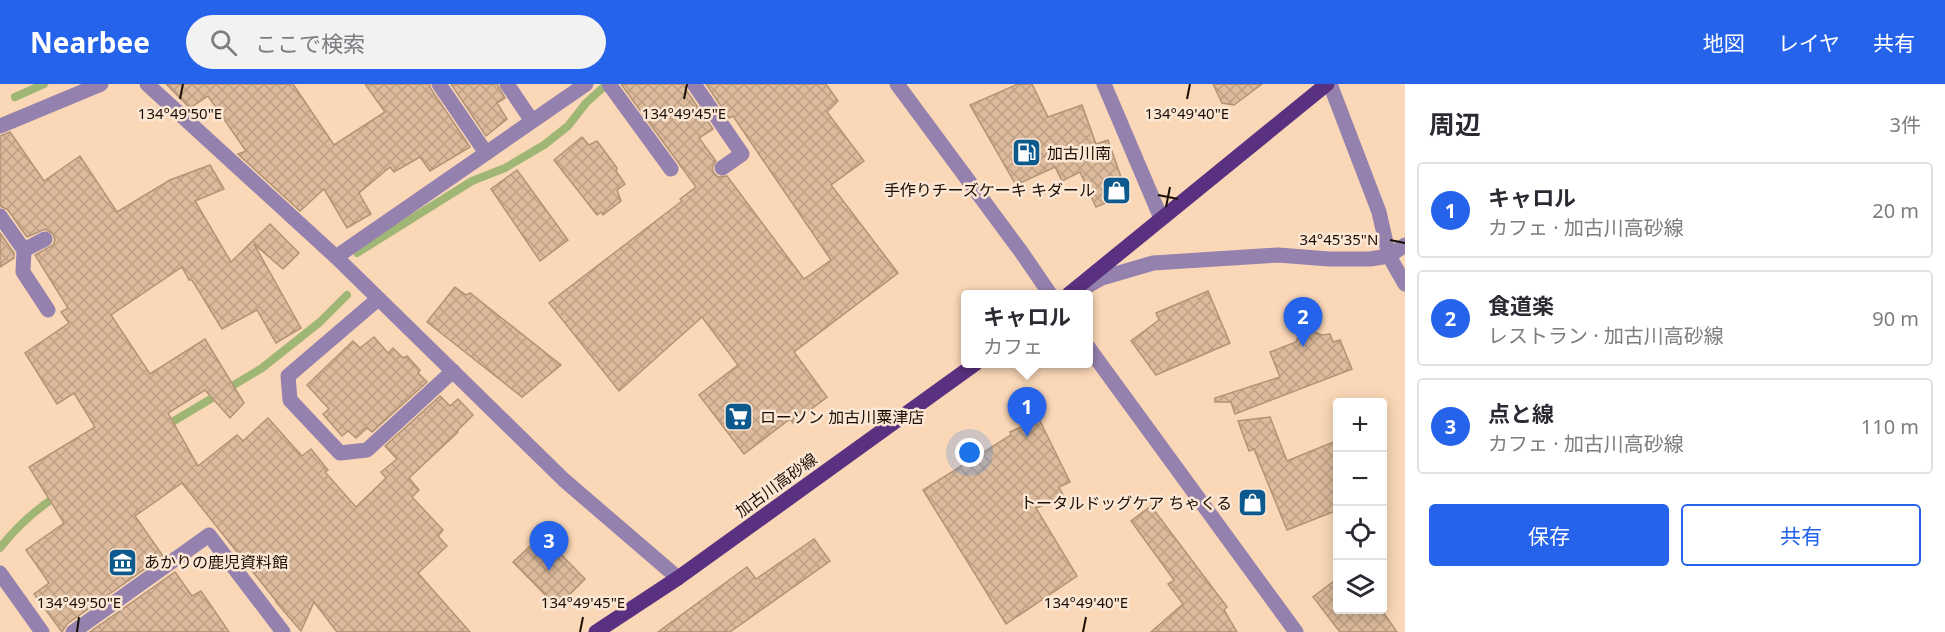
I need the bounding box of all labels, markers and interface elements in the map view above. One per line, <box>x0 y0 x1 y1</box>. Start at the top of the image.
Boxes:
search box <box>186 15 606 69</box>
text: Nearbee <box>30 23 150 61</box>
icon: search <box>207 26 240 59</box>
text: ここで検索 <box>255 28 365 58</box>
text: 地図 <box>1703 29 1745 57</box>
text: レイヤ <box>1778 29 1840 57</box>
text: 共有 <box>1873 29 1915 57</box>
text: 134°49'50"E <box>138 103 222 123</box>
text: 134°49'45"E <box>642 103 726 123</box>
text: 134°49'40"E <box>1145 103 1229 123</box>
text: 周辺 <box>1429 106 1481 142</box>
text: 3件 <box>1890 111 1921 138</box>
fuel station icon: 加古川南 <box>1010 137 1042 169</box>
place label: 加古川南 <box>1047 142 1111 164</box>
shop icon: 手作りチーズケーキ キダール <box>1100 174 1132 206</box>
place label: 手作りチーズケーキ キダール <box>884 179 1095 201</box>
text: キャロル <box>1488 182 1576 212</box>
text: 1 <box>1445 197 1456 224</box>
text: 20 m <box>1872 197 1919 224</box>
text: カフェ · 加古川高砂線 <box>1488 214 1684 241</box>
text: 34°45'35"N <box>1300 229 1378 249</box>
popup <box>961 290 1093 368</box>
text: 食道楽 <box>1488 290 1554 320</box>
pin: 2 <box>1284 298 1322 347</box>
text: キャロル <box>983 301 1071 331</box>
text: 2 <box>1445 305 1456 332</box>
text: 90 m <box>1872 305 1919 332</box>
text: レストラン · 加古川高砂線 <box>1488 322 1724 349</box>
text: カフェ <box>983 333 1043 360</box>
pin: 1 <box>1008 388 1046 437</box>
map controls <box>1333 398 1387 614</box>
button: + <box>1333 398 1387 452</box>
text: 点と線 <box>1488 398 1554 428</box>
supermarket icon: ローソン 加古川粟津店 <box>723 401 755 433</box>
place label: ローソン 加古川粟津店 <box>760 406 924 428</box>
text: 3 <box>1445 413 1456 440</box>
text: 110 m <box>1861 413 1919 440</box>
text: カフェ · 加古川高砂線 <box>1488 430 1684 457</box>
your location <box>955 438 984 467</box>
street label: 加古川高砂線 <box>731 448 821 522</box>
button: − <box>1333 452 1387 506</box>
shop icon: トータルドッグケア ちゃくる <box>1237 487 1269 519</box>
place label: トータルドッグケア ちゃくる <box>1020 492 1232 514</box>
button: 保存 <box>1429 504 1669 566</box>
button: 共有 <box>1681 504 1921 566</box>
button: locate <box>1333 506 1387 560</box>
pin: 3 <box>530 522 568 571</box>
museum icon: あかりの鹿児資料館 <box>107 546 139 578</box>
place label: あかりの鹿児資料館 <box>144 551 288 573</box>
button: layers <box>1333 560 1387 614</box>
text: 134°49'50"E <box>37 592 121 612</box>
text: 134°49'45"E <box>541 592 625 612</box>
text: 134°49'40"E <box>1044 592 1128 612</box>

